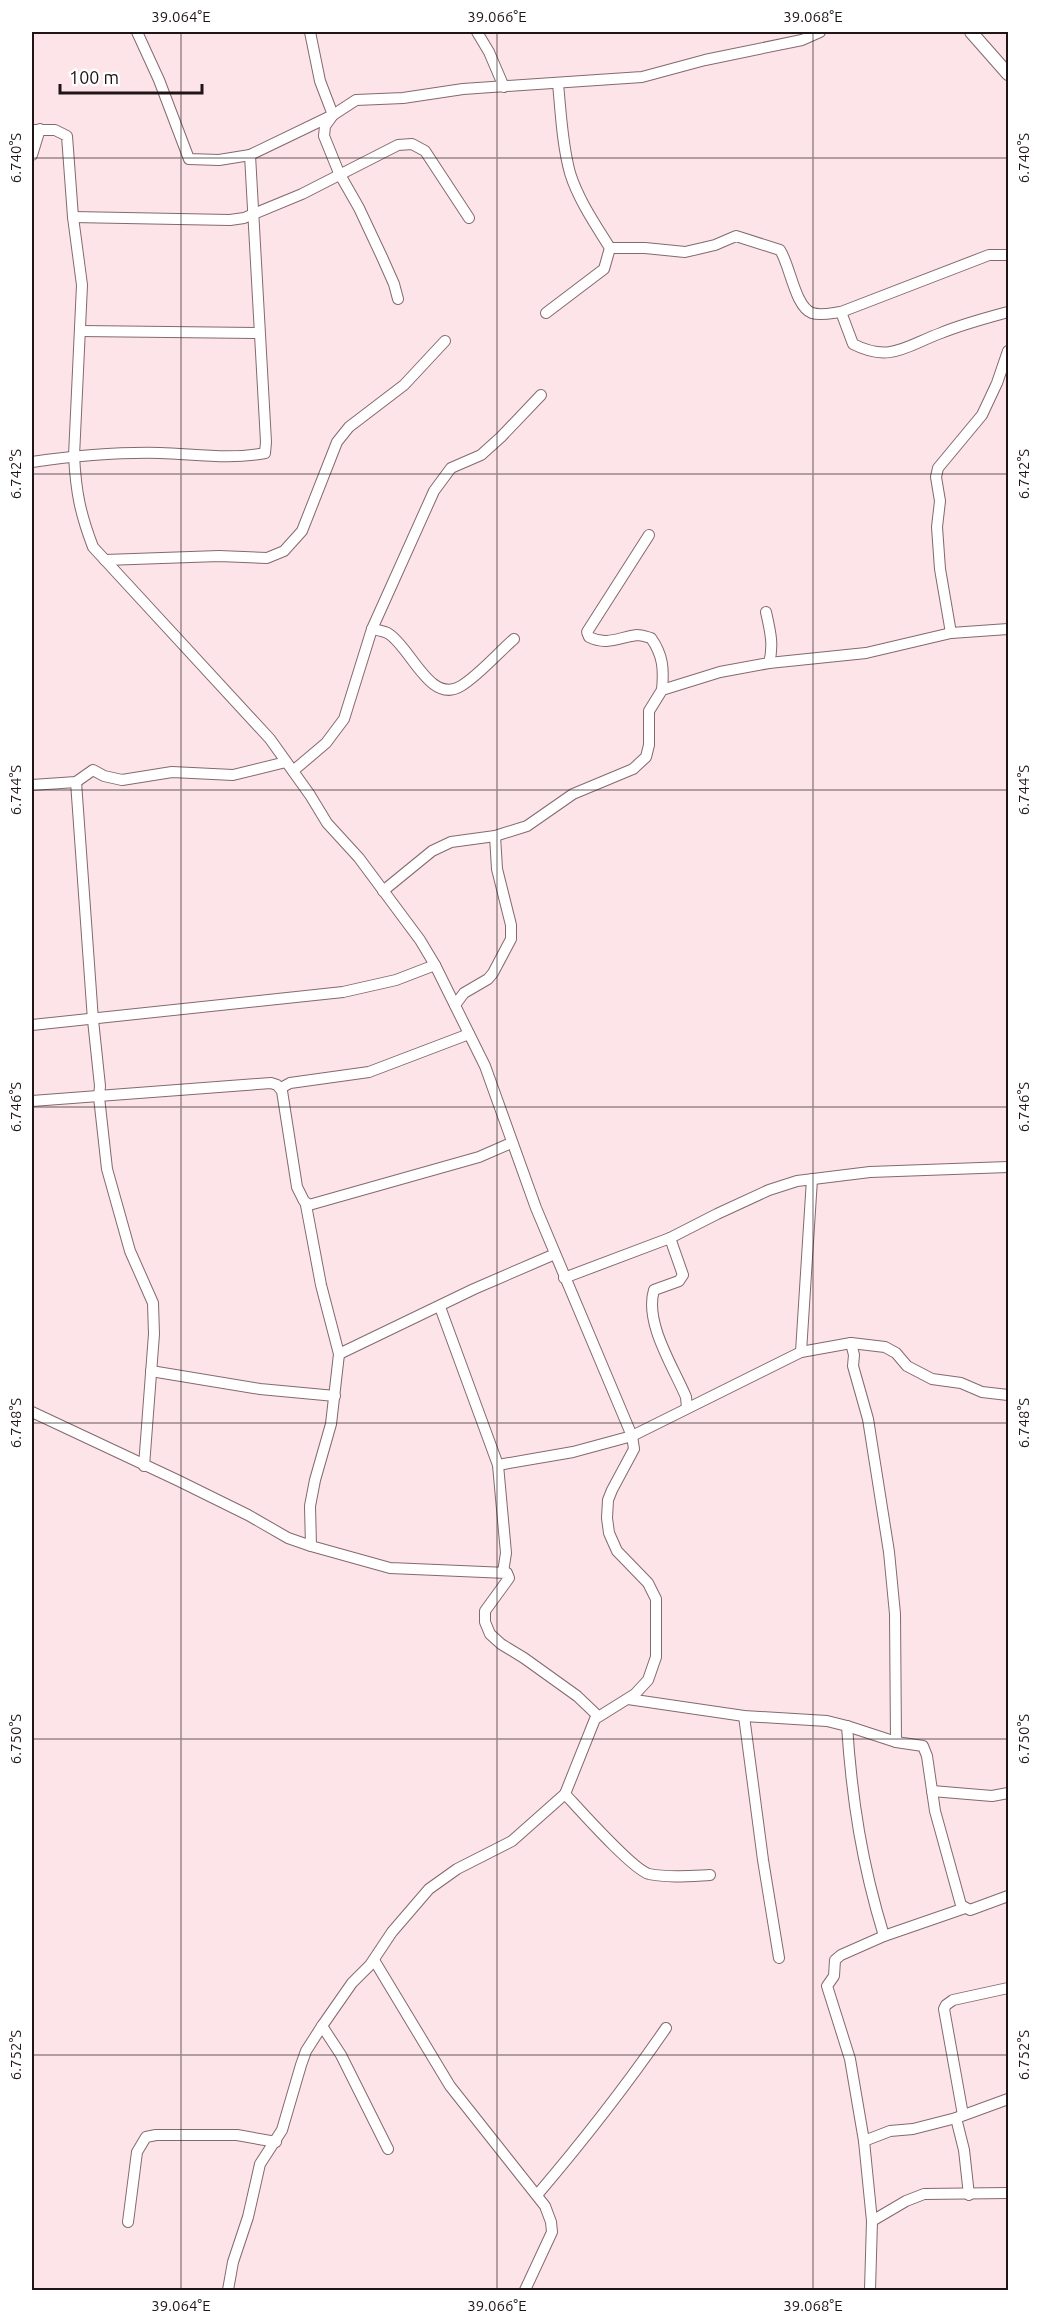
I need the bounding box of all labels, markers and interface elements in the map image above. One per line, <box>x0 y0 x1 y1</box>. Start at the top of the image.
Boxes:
text: 39.064°E <box>151 8 211 25</box>
text: 39.066°E <box>467 8 527 25</box>
text: 39.068°E <box>783 8 843 25</box>
scale bar <box>60 57 202 95</box>
text: 100 m <box>69 67 119 87</box>
text: 6.740°S <box>7 133 24 183</box>
text: 6.740°S <box>1015 133 1032 183</box>
text: 6.742°S <box>7 449 24 499</box>
text: 6.742°S <box>1015 449 1032 499</box>
text: 6.744°S <box>7 765 24 815</box>
text: 6.744°S <box>1015 765 1032 815</box>
text: 6.746°S <box>7 1082 24 1132</box>
text: 6.746°S <box>1015 1082 1032 1132</box>
text: 6.748°S <box>7 1398 24 1448</box>
text: 6.748°S <box>1015 1398 1032 1448</box>
text: 6.750°S <box>7 1714 24 1764</box>
text: 6.750°S <box>1015 1714 1032 1764</box>
text: 6.752°S <box>7 2030 24 2080</box>
text: 6.752°S <box>1015 2030 1032 2080</box>
text: 39.064°E <box>151 2297 211 2314</box>
text: 39.066°E <box>467 2297 527 2314</box>
text: 39.068°E <box>783 2297 843 2314</box>

